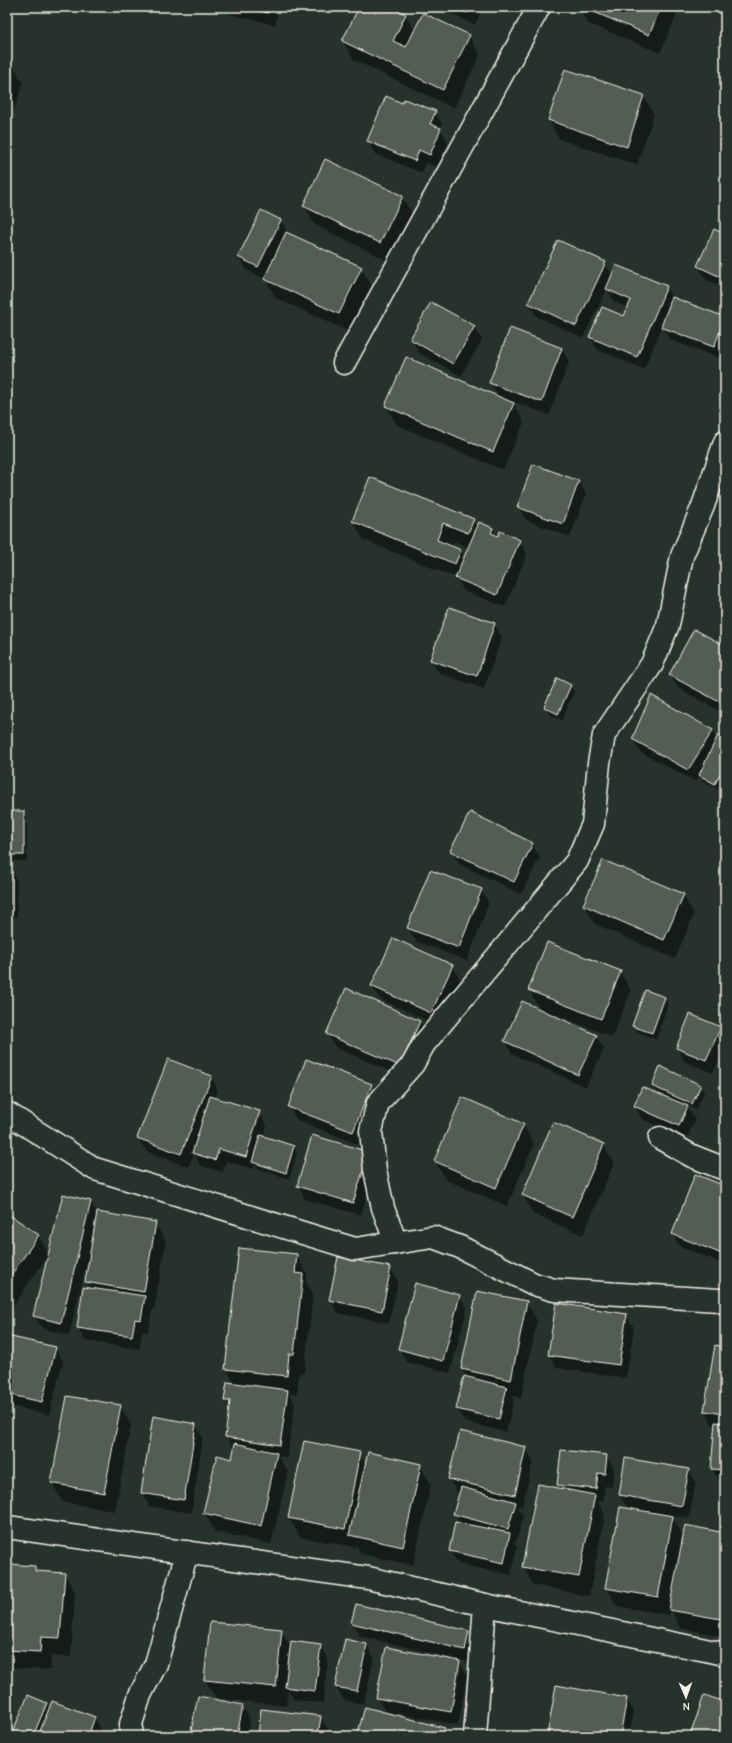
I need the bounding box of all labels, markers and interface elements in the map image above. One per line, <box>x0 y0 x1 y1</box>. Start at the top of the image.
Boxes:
north arrow <box>666 1677 706 1717</box>
text: N <box>683 1700 690 1713</box>

